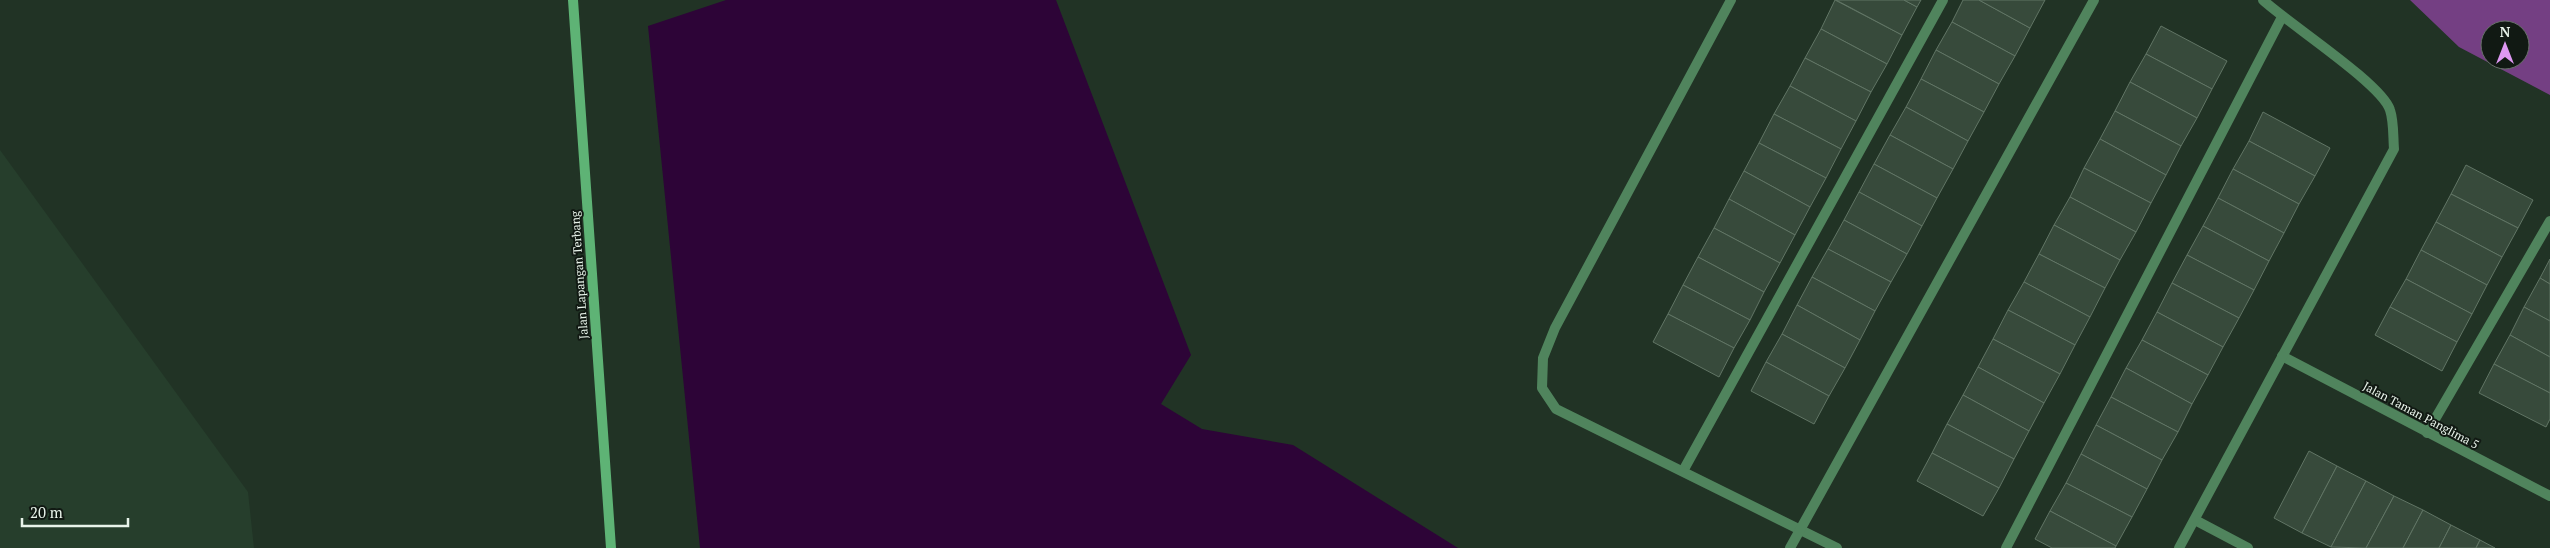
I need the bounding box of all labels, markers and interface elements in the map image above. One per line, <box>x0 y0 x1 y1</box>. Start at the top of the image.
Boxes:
north arrow <box>2480 20 2530 70</box>
text: N <box>2500 22 2511 41</box>
street label: Jalan Lapangan Terbang <box>567 210 591 340</box>
street label: Jalan Taman Panglima 5 <box>2361 378 2481 452</box>
scale bar <box>22 496 129 528</box>
text: 20 m <box>30 502 63 522</box>

